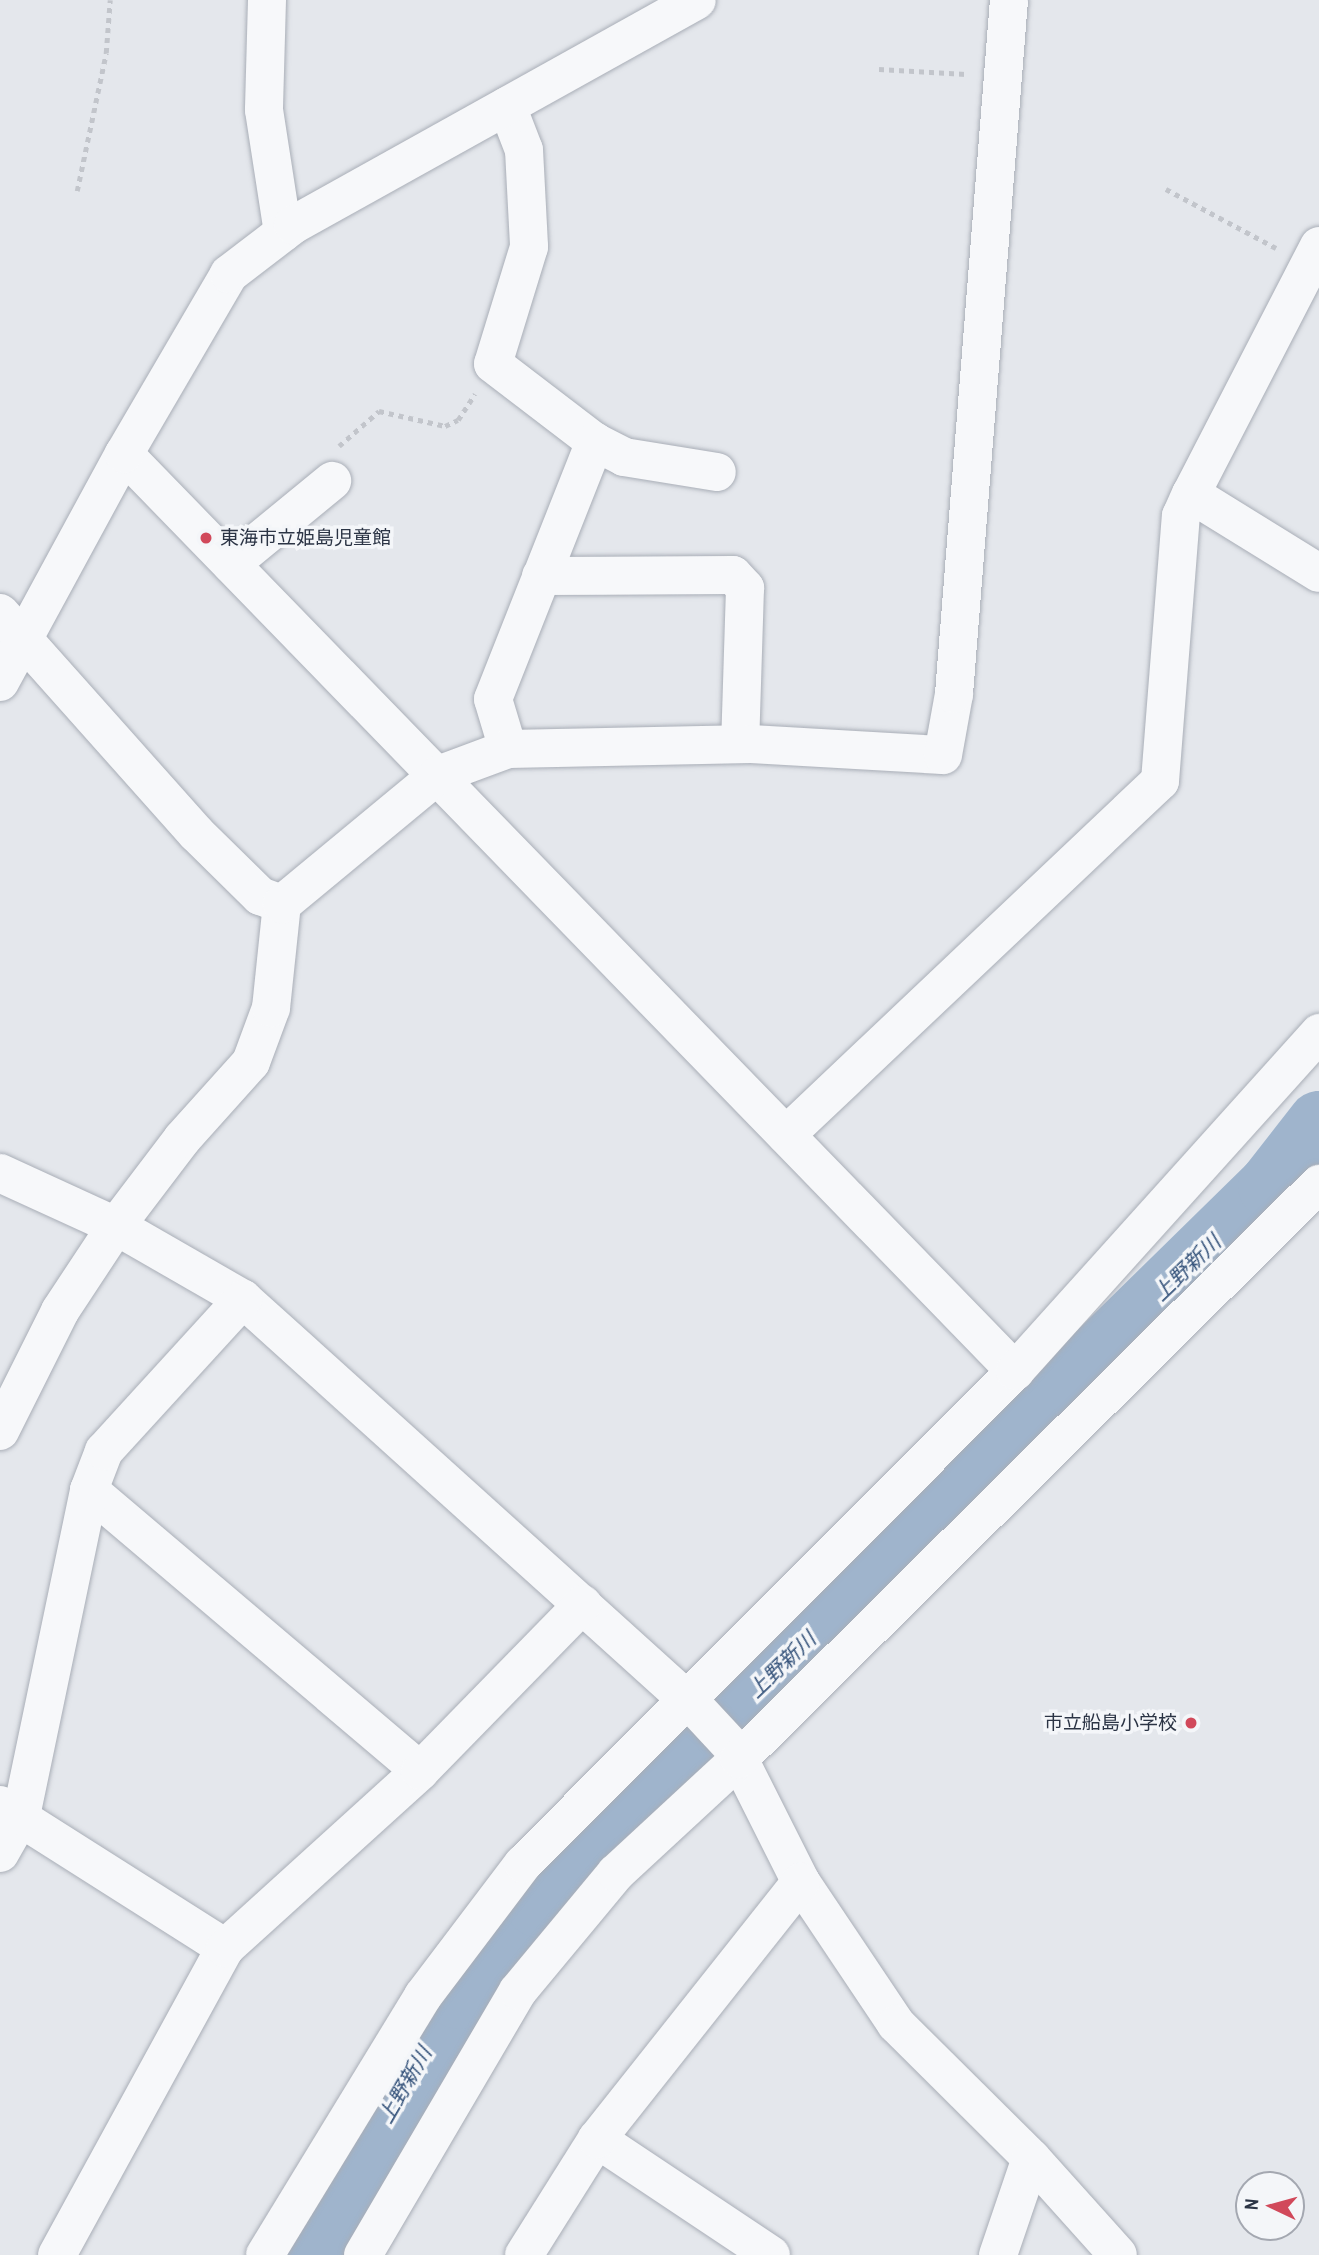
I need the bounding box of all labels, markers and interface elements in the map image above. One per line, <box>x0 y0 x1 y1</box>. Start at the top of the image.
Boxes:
place label: 東海市立姫島児童館 <box>220 527 391 549</box>
marker: 東海市立姫島児童館 <box>198 530 214 546</box>
water label: 上野新川 <box>1148 1230 1226 1306</box>
water label: 上野新川 <box>743 1627 821 1703</box>
place label: 市立船島小学校 <box>1044 1712 1177 1734</box>
marker: 市立船島小学校 <box>1183 1715 1199 1731</box>
water label: 上野新川 <box>373 2042 437 2128</box>
north arrow <box>1235 2171 1305 2241</box>
text: N <box>1238 2198 1265 2211</box>

